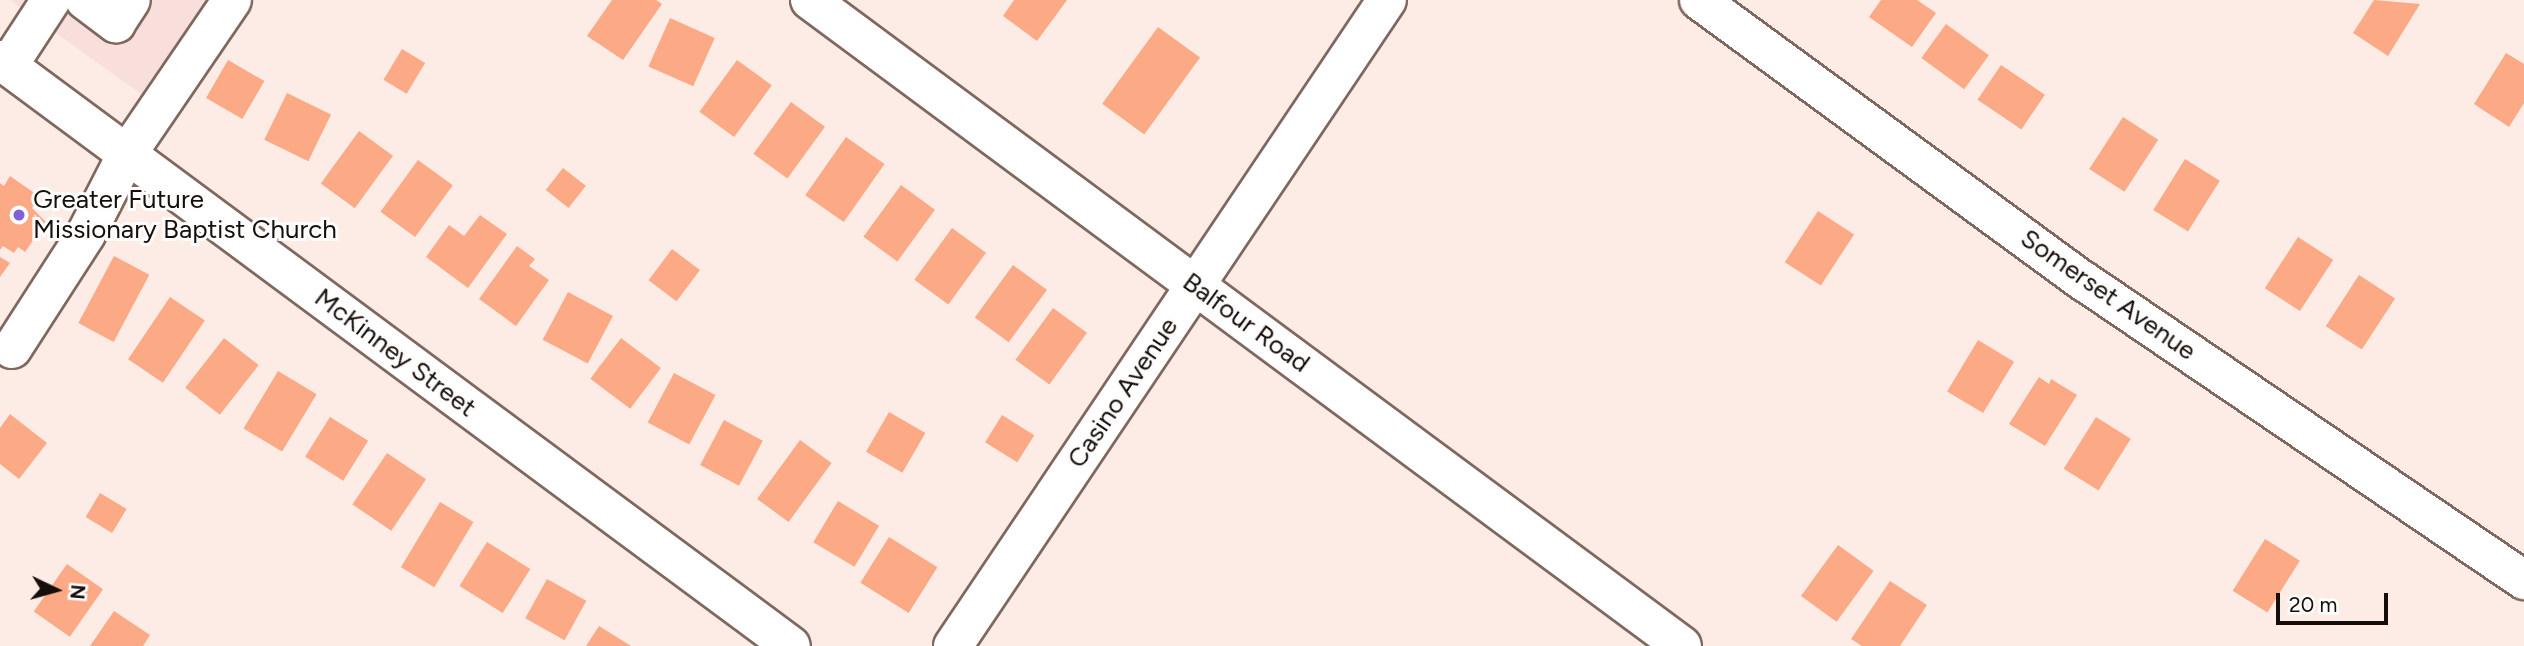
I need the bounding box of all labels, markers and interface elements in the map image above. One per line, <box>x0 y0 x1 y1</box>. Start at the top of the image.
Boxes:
place label: Greater Future Missionary Baptist Church <box>33 184 337 246</box>
marker: Greater Future Missionary Baptist Church <box>11 207 27 223</box>
street label: Somerset Avenue <box>2014 223 2202 367</box>
street label: Balfour Road <box>1177 267 1315 379</box>
street label: McKinney Street <box>308 282 482 424</box>
street label: Casino Avenue <box>1061 312 1185 474</box>
north arrow <box>21 555 91 625</box>
scale bar <box>2279 580 2391 624</box>
text: N <box>65 584 90 600</box>
text: 20 m <box>2289 592 2337 617</box>

